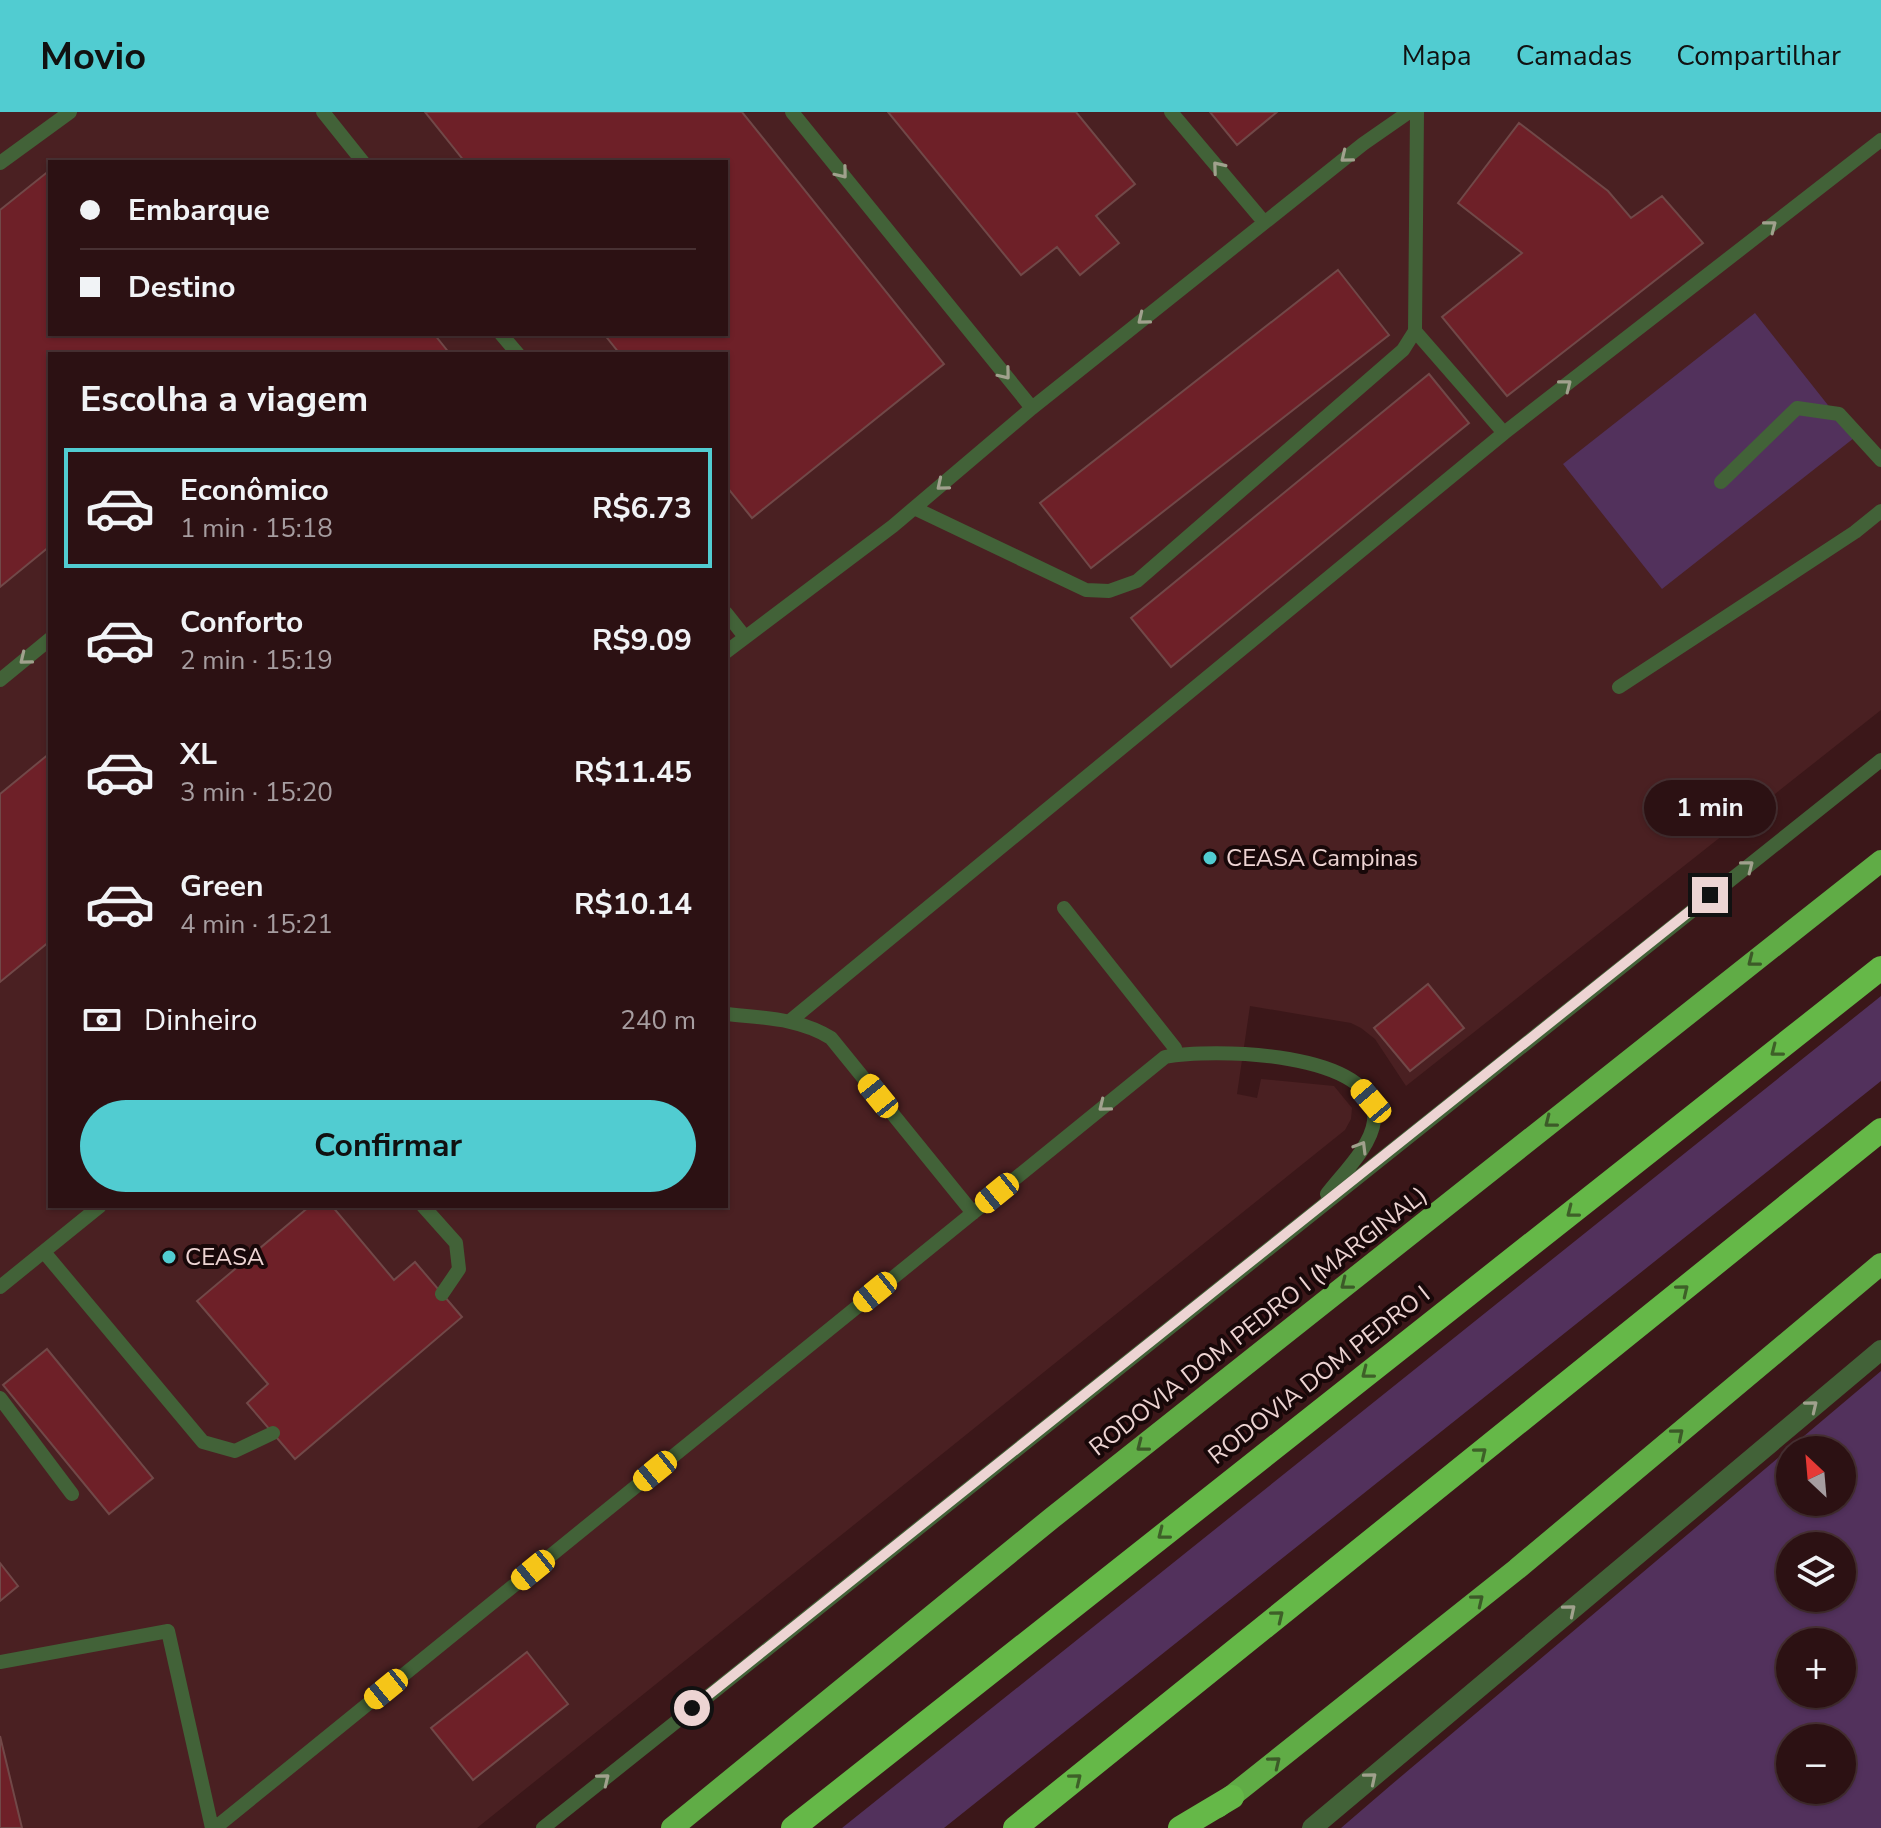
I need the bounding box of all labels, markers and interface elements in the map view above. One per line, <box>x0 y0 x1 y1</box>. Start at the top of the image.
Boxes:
text: Movio <box>40 31 146 82</box>
text: Mapa <box>1402 37 1472 75</box>
text: Camadas <box>1516 37 1632 75</box>
text: Compartilhar <box>1676 37 1841 75</box>
one-way arrow <box>1340 148 1355 162</box>
one-way arrow <box>1213 162 1228 176</box>
one-way arrow <box>832 163 846 178</box>
text: Embarque <box>128 190 270 231</box>
one-way arrow <box>1762 221 1777 235</box>
text: Destino <box>128 267 236 308</box>
one-way arrow <box>1137 310 1152 324</box>
one-way arrow <box>996 365 1010 380</box>
text: Escolha a viagem <box>80 375 368 424</box>
one-way arrow <box>1557 381 1572 395</box>
text: Econômico <box>180 470 329 511</box>
icon: car <box>84 472 156 544</box>
one-way arrow <box>937 475 951 490</box>
text: R$6.73 <box>592 488 692 529</box>
text: 1 min · 15:18 <box>180 511 333 546</box>
text: Conforto <box>180 602 303 643</box>
icon: car <box>84 604 156 676</box>
text: R$9.09 <box>592 620 692 661</box>
text: 2 min · 15:19 <box>180 643 333 678</box>
one-way arrow <box>19 650 34 664</box>
text: XL <box>180 734 217 775</box>
icon: car <box>84 736 156 808</box>
text: R$11.45 <box>574 752 692 793</box>
text: 3 min · 15:20 <box>180 775 333 810</box>
callout: 1 min <box>1644 779 1776 835</box>
text: 1 min <box>1676 790 1744 825</box>
place label: CEASA Campinas <box>1226 842 1418 874</box>
marker: CEASA Campinas <box>1201 849 1219 867</box>
one-way arrow <box>1739 861 1754 875</box>
text: Green <box>180 866 264 907</box>
icon: car <box>84 868 156 940</box>
route end <box>1692 877 1728 913</box>
text: R$10.14 <box>574 884 692 925</box>
text: 4 min · 15:21 <box>180 907 333 942</box>
one-way arrow <box>1747 951 1762 965</box>
icon: cash <box>80 998 124 1042</box>
text: Dinheiro <box>144 1000 257 1041</box>
text: 240 m <box>620 1003 696 1038</box>
one-way arrow <box>1771 1041 1785 1056</box>
car <box>854 1070 902 1122</box>
car <box>1346 1075 1396 1127</box>
one-way arrow <box>1099 1096 1113 1111</box>
button: Confirmar <box>80 1100 696 1192</box>
one-way arrow <box>1545 1112 1559 1127</box>
one-way arrow <box>1351 1141 1367 1156</box>
car <box>971 1169 1023 1217</box>
street label: RODOVIA DOM PEDRO I (MARGINAL) <box>1084 1180 1432 1462</box>
one-way arrow <box>1567 1202 1581 1217</box>
place label: CEASA <box>185 1241 265 1273</box>
marker: CEASA <box>160 1248 178 1266</box>
car <box>849 1268 901 1316</box>
one-way arrow <box>1341 1274 1355 1289</box>
street label: RODOVIA DOM PEDRO I <box>1203 1280 1435 1470</box>
one-way arrow <box>1674 1285 1689 1299</box>
one-way arrow <box>1361 1363 1376 1377</box>
one-way arrow <box>1803 1402 1818 1416</box>
one-way arrow <box>1669 1429 1684 1444</box>
one-way arrow <box>1137 1436 1152 1450</box>
north arrow <box>1776 1436 1856 1516</box>
map controls <box>1776 1436 1856 1804</box>
car <box>629 1447 681 1495</box>
one-way arrow <box>1472 1448 1487 1462</box>
one-way arrow <box>1157 1524 1172 1538</box>
button: layers <box>1776 1532 1856 1612</box>
car <box>507 1546 559 1594</box>
one-way arrow <box>1469 1595 1483 1610</box>
one-way arrow <box>1561 1605 1575 1620</box>
one-way arrow <box>1269 1611 1283 1626</box>
button: + <box>1776 1628 1856 1708</box>
car <box>360 1665 412 1713</box>
route start <box>674 1690 710 1726</box>
button: − <box>1776 1724 1856 1804</box>
one-way arrow <box>1266 1757 1280 1772</box>
one-way arrow <box>1362 1773 1377 1788</box>
one-way arrow <box>1067 1774 1081 1789</box>
one-way arrow <box>594 1775 609 1789</box>

